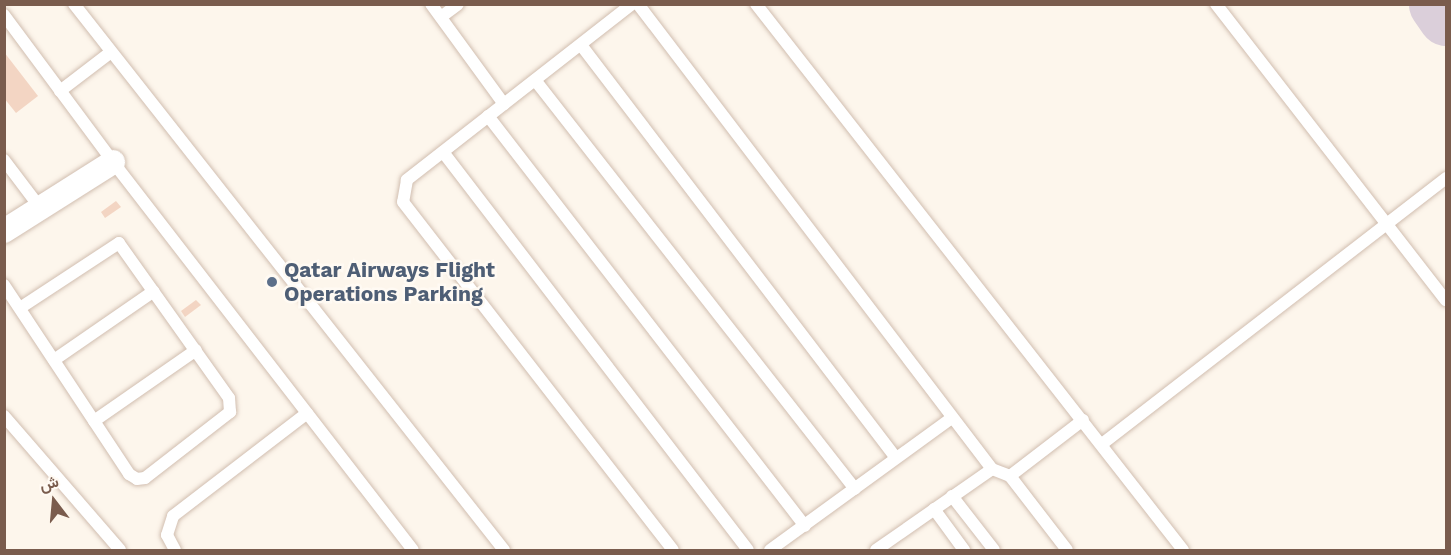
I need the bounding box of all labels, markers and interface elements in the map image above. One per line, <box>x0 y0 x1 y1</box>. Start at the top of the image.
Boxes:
place label: Qatar Airways Flight Operations Parking <box>284 257 496 307</box>
marker: Qatar Airways Flight Operations Parking <box>265 275 279 289</box>
north arrow <box>24 471 84 531</box>
text: ش <box>37 471 61 495</box>

